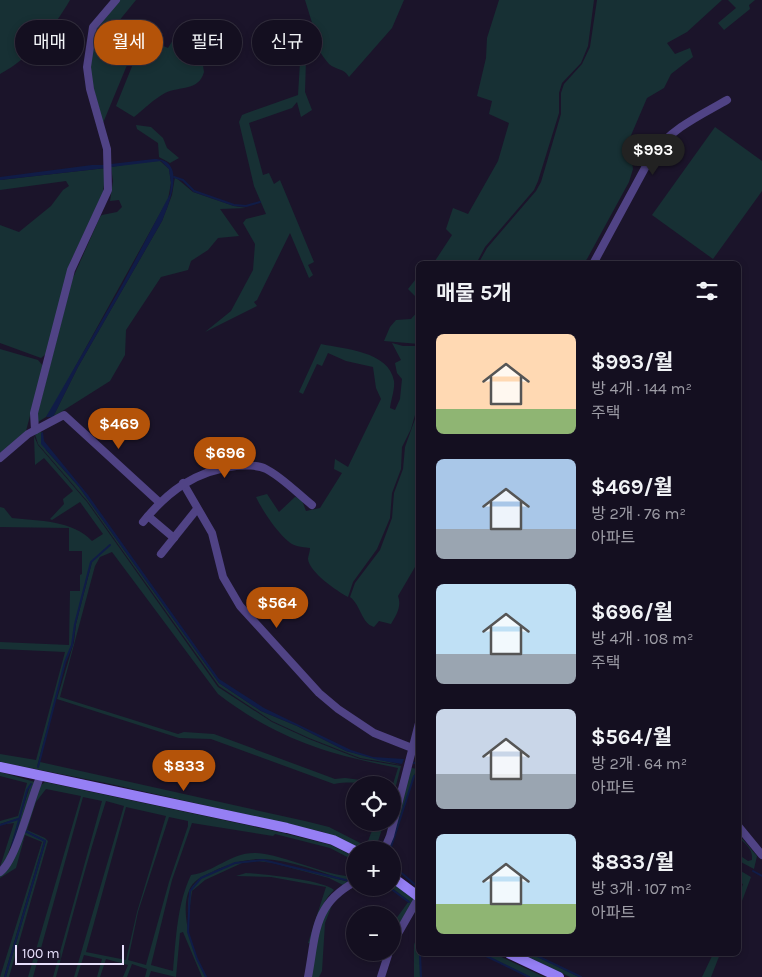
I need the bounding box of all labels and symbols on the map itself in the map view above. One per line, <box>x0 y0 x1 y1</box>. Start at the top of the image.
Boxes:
pin: $993 <box>623 134 683 176</box>
pin: $469 <box>89 408 149 450</box>
pin: $696 <box>195 436 255 479</box>
pin: $564 <box>247 586 307 629</box>
pin: $833 <box>154 750 214 792</box>
scale bar <box>15 942 124 965</box>

